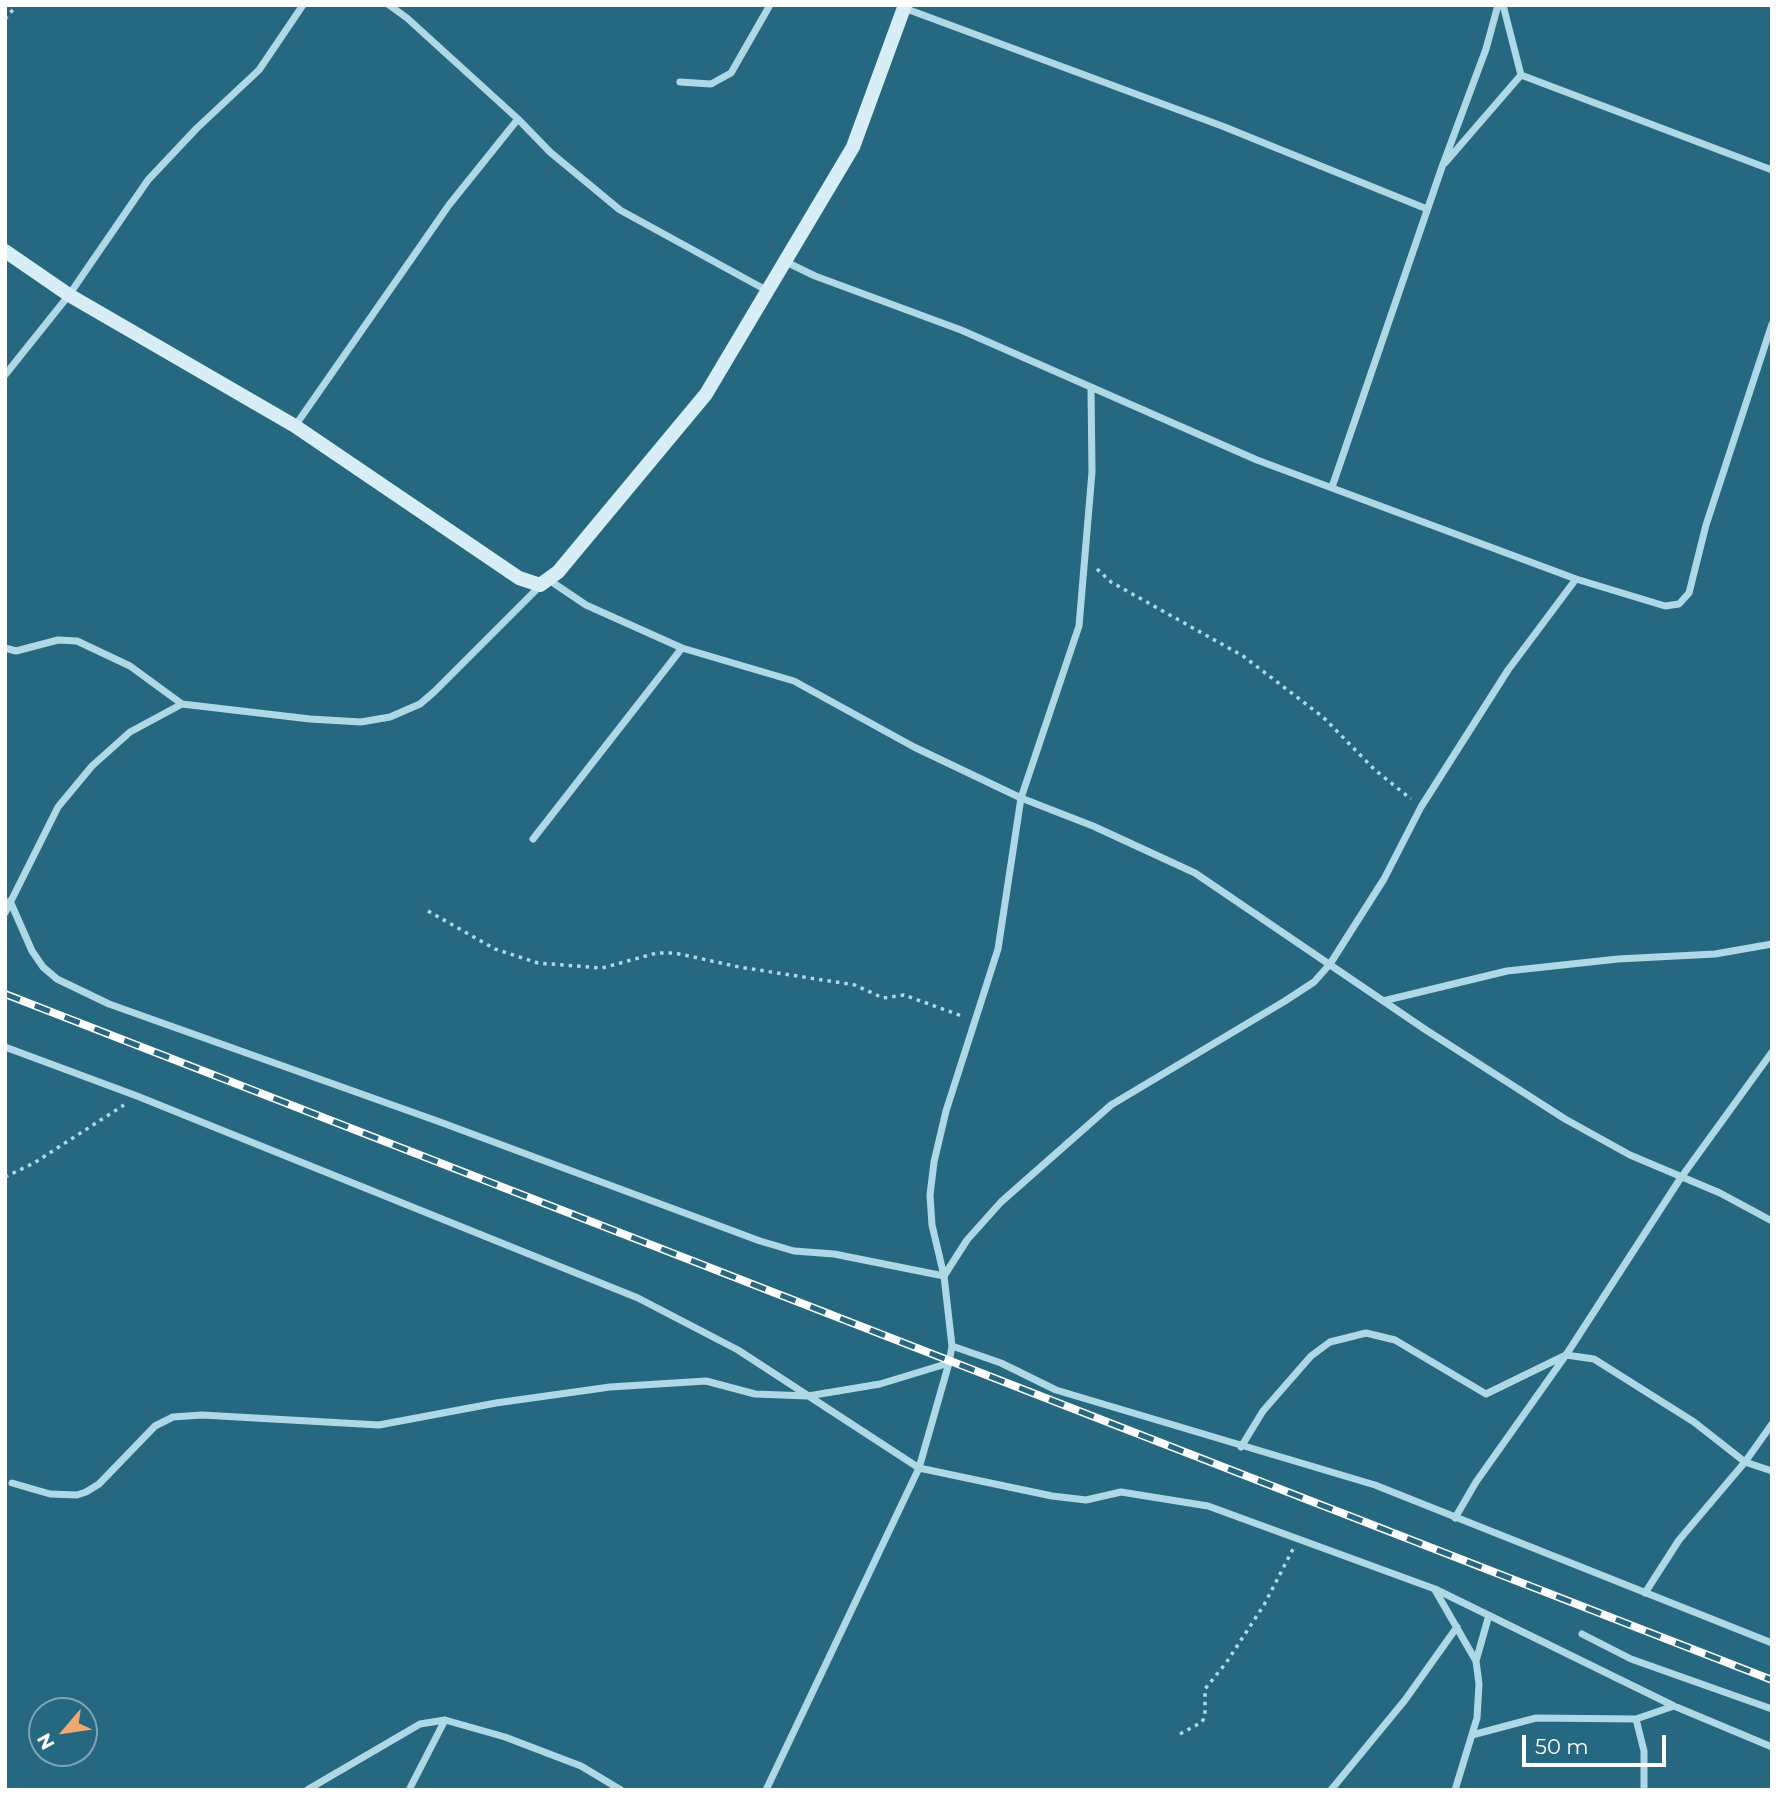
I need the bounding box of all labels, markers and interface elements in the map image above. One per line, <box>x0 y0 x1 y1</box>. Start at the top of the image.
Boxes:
north arrow <box>28 1697 98 1767</box>
scale bar <box>1525 1722 1668 1766</box>
text: N <box>32 1729 60 1754</box>
text: 50 m <box>1535 1734 1589 1759</box>

